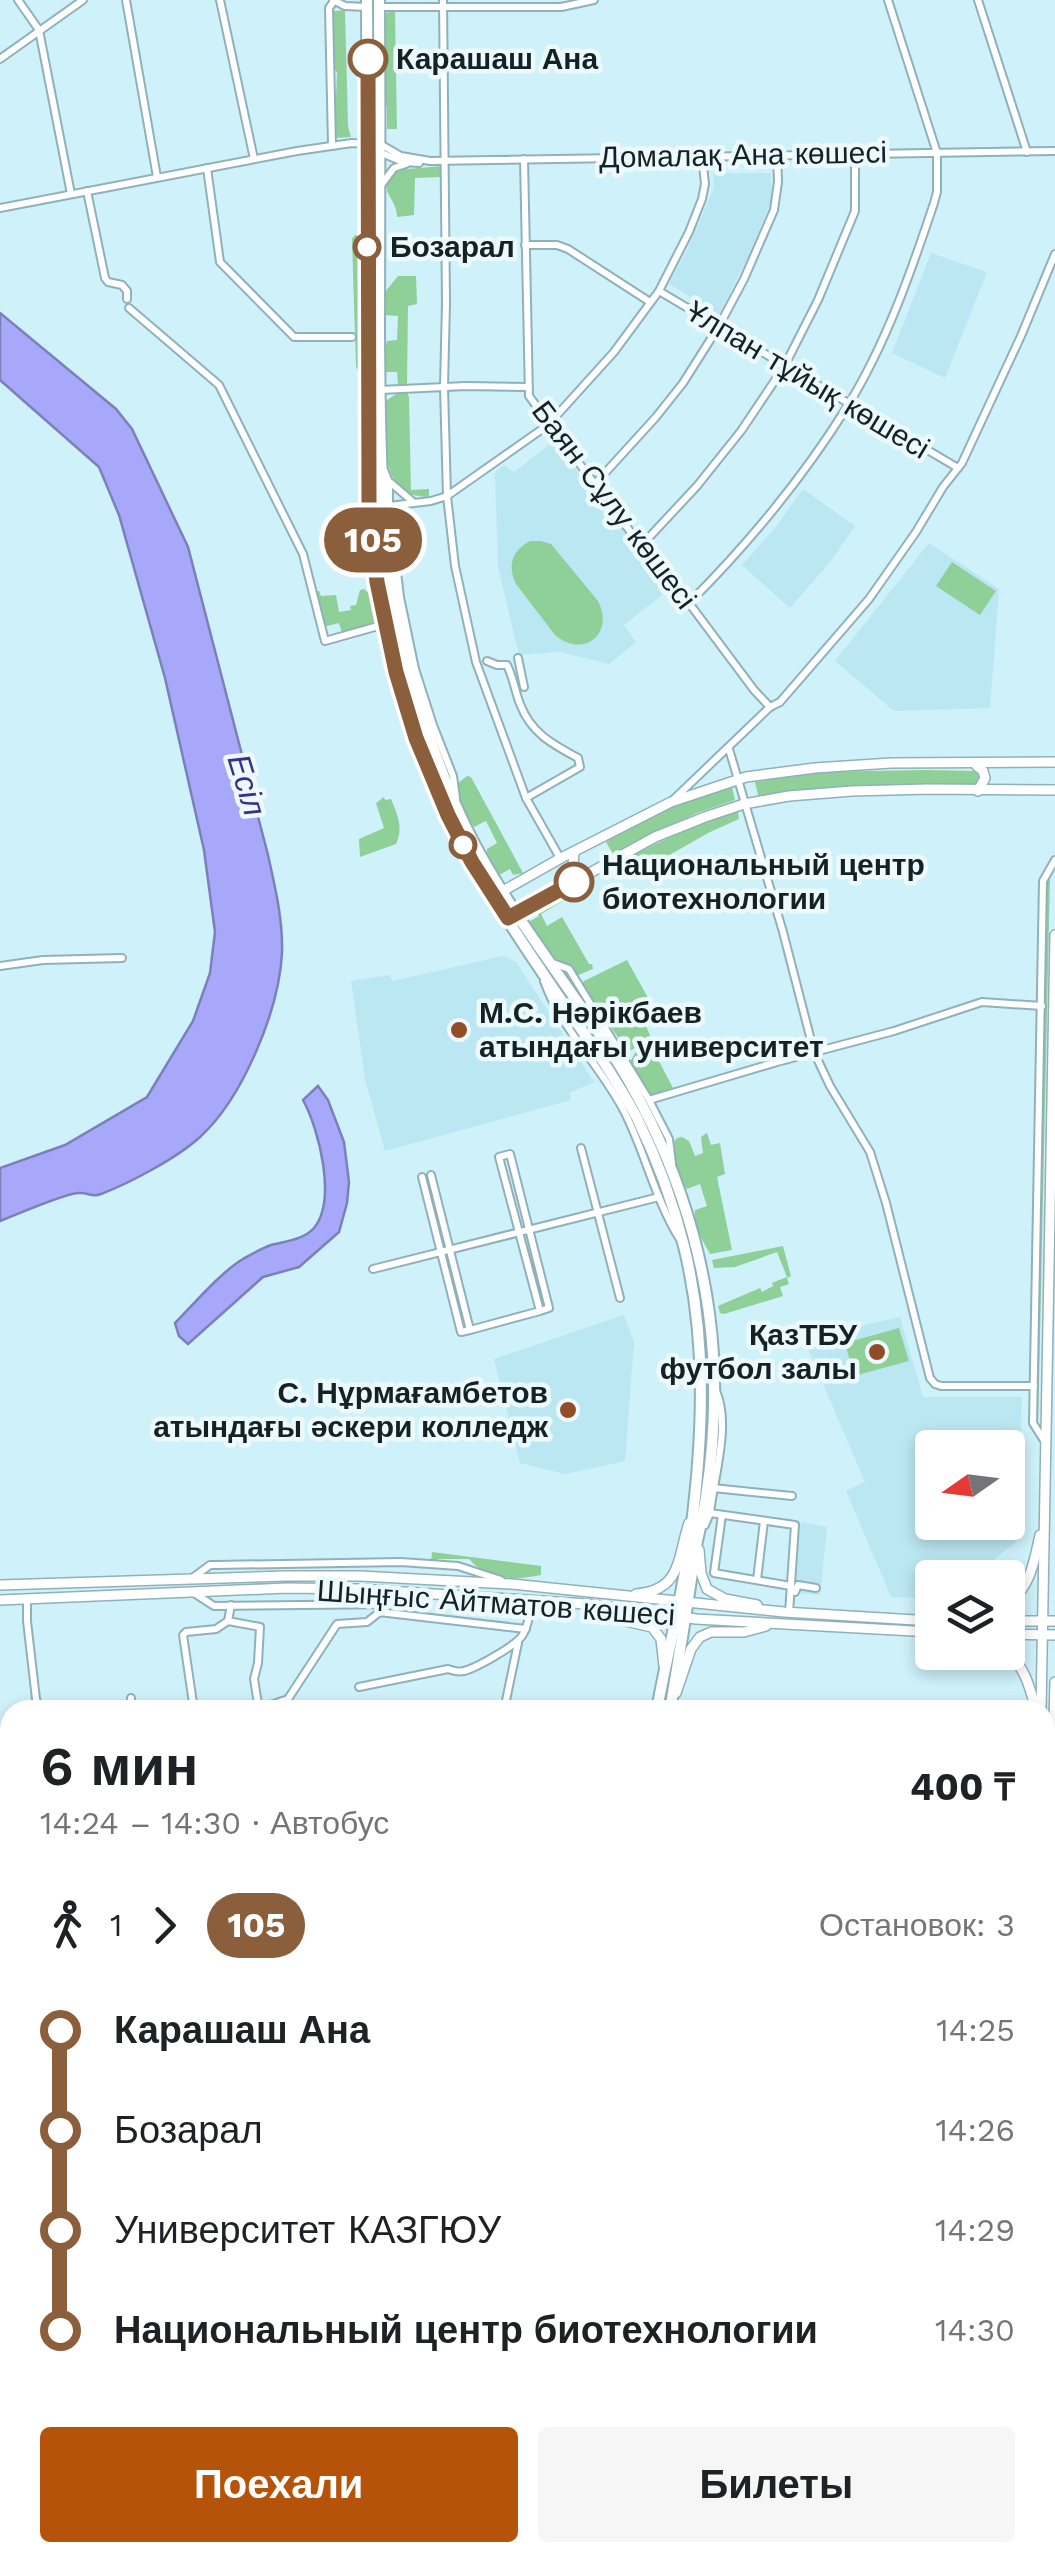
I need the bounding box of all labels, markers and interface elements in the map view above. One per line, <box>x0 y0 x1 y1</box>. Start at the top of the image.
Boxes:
marker: Карашаш Ана <box>349 40 387 78</box>
place label: Карашаш Ана <box>396 41 598 76</box>
street label: Домалақ Ана көшесі <box>599 134 887 175</box>
place label: Бозарал <box>390 229 515 264</box>
marker: Бозарал <box>354 234 380 260</box>
street label: Ұлпан тұйық көшесі <box>681 293 936 466</box>
street label: Баян Сұлу көшесі <box>525 394 704 615</box>
line badge: 105 <box>316 508 430 572</box>
text: 105 <box>344 519 402 561</box>
water label: Есіл <box>220 750 274 820</box>
unlabelled marker <box>450 832 476 858</box>
place label: Национальный центр биотехнологии <box>602 847 925 916</box>
marker: Национальный центр биотехнологии <box>555 863 593 901</box>
place label: М.С. Нәрікбаев атындағы университет <box>479 995 824 1064</box>
marker: М.С. Нәрікбаев атындағы университет <box>448 1019 470 1041</box>
place label: ҚазТБУ футбол залы <box>660 1317 857 1386</box>
marker: ҚазТБУ футбол залы <box>866 1341 888 1363</box>
place label: С. Нұрмағамбетов атындағы әскери колледж <box>153 1375 549 1444</box>
marker: С. Нұрмағамбетов атындағы әскери колледж <box>557 1399 579 1421</box>
north arrow <box>915 1430 1025 1540</box>
map controls <box>915 1430 1025 1670</box>
button: layers <box>915 1560 1025 1670</box>
street label: Шыңғыс Айтматов көшесі <box>316 1573 676 1632</box>
text: 6 мин <box>40 1734 198 1798</box>
text: 400 ₸ <box>910 1765 1015 1809</box>
text: 14:24 – 14:30 · Автобус <box>40 1804 389 1842</box>
icon: walk <box>40 1898 95 1953</box>
icon: forward <box>137 1898 192 1953</box>
text: 105 <box>227 1904 285 1946</box>
text: 1 <box>110 1906 122 1944</box>
text: Остановок: 3 <box>819 1906 1015 1944</box>
text: Карашаш Ана <box>114 2008 370 2052</box>
text: 14:25 <box>936 2011 1015 2049</box>
text: Бозарал <box>114 2108 263 2152</box>
text: 14:26 <box>935 2111 1015 2149</box>
text: Университет КАЗГЮУ <box>114 2208 501 2252</box>
text: 14:29 <box>935 2211 1015 2249</box>
text: Национальный центр биотехнологии <box>114 2308 818 2352</box>
text: 14:30 <box>935 2311 1015 2349</box>
button: Поехали <box>40 2427 518 2542</box>
button: Билеты <box>538 2427 1015 2542</box>

